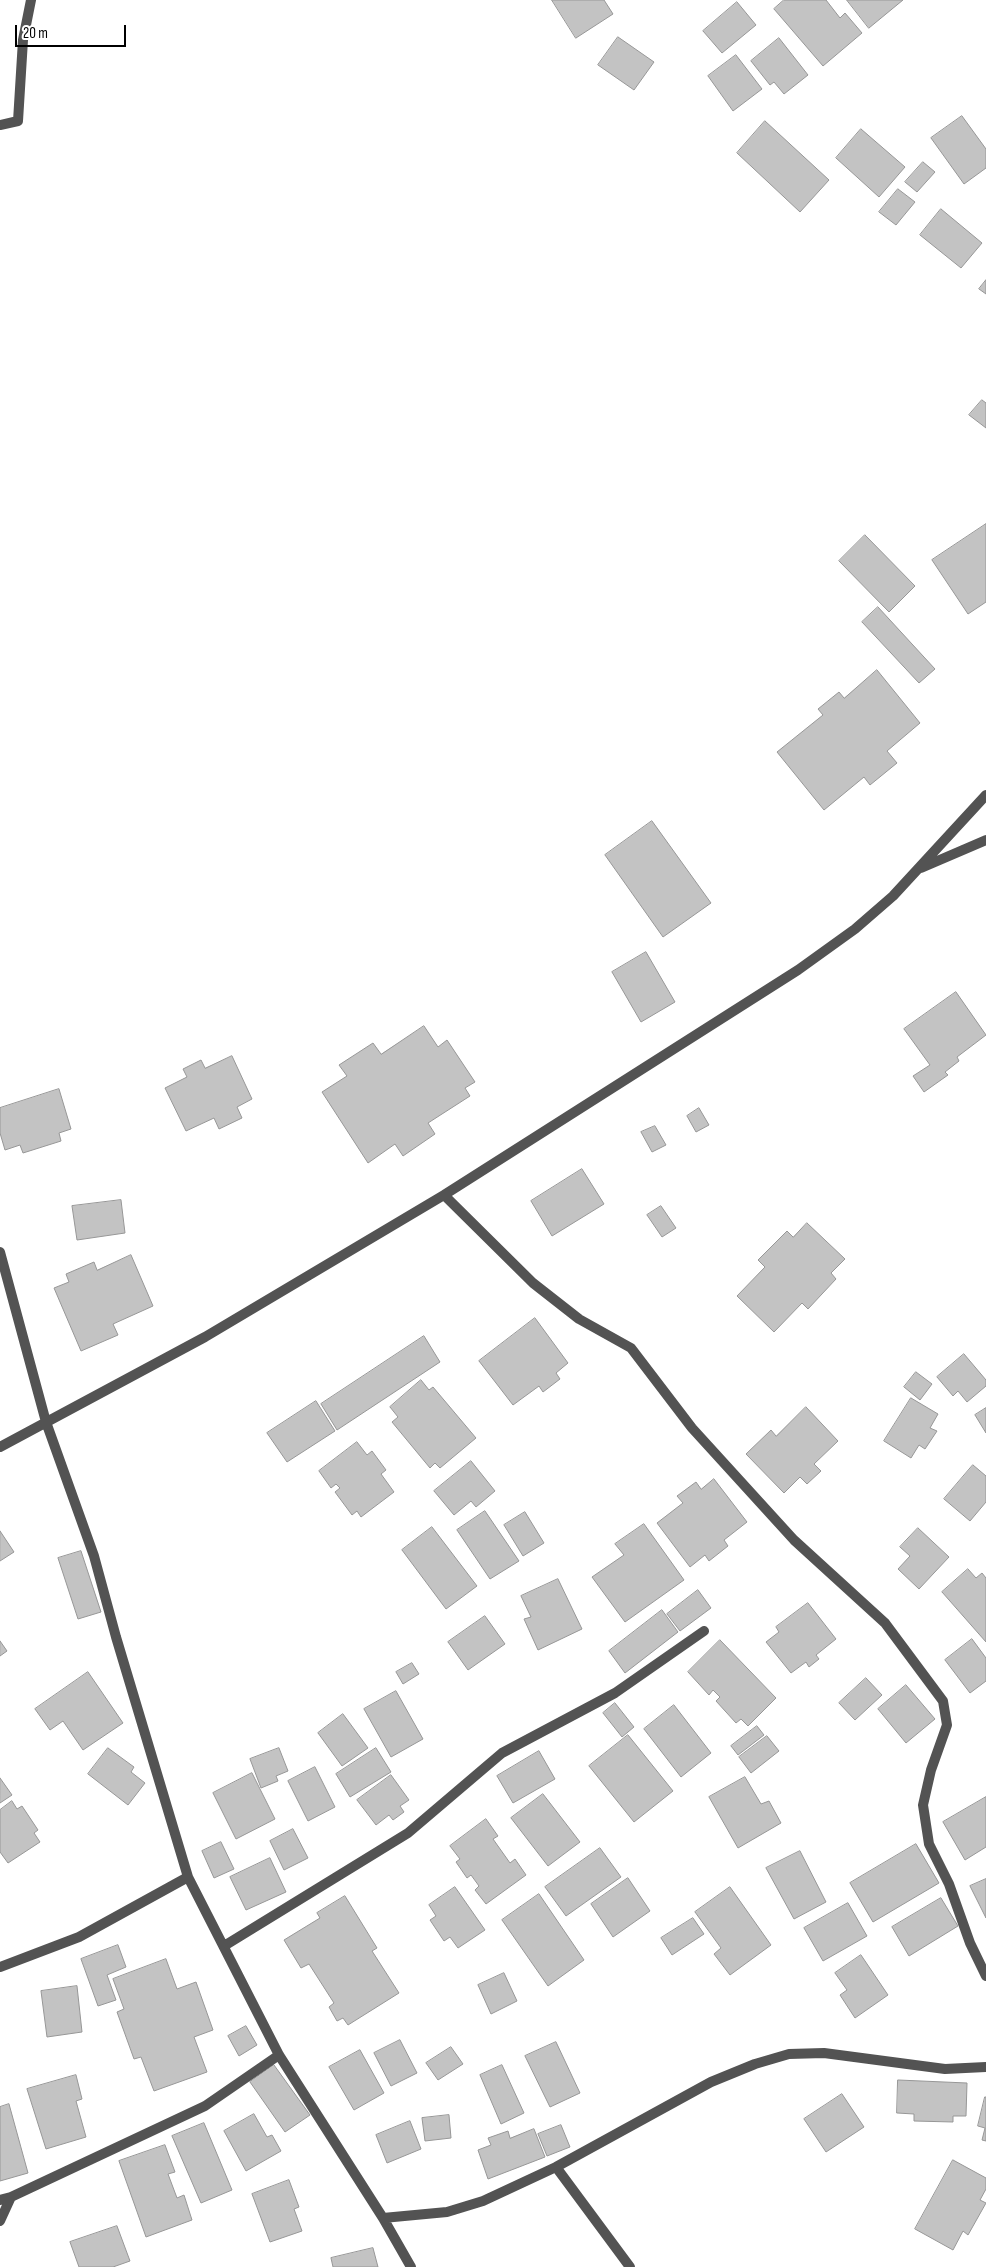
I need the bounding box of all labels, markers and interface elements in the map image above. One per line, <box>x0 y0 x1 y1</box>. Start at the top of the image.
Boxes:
scale bar <box>18 15 129 47</box>
text: 20 m <box>23 24 48 43</box>

